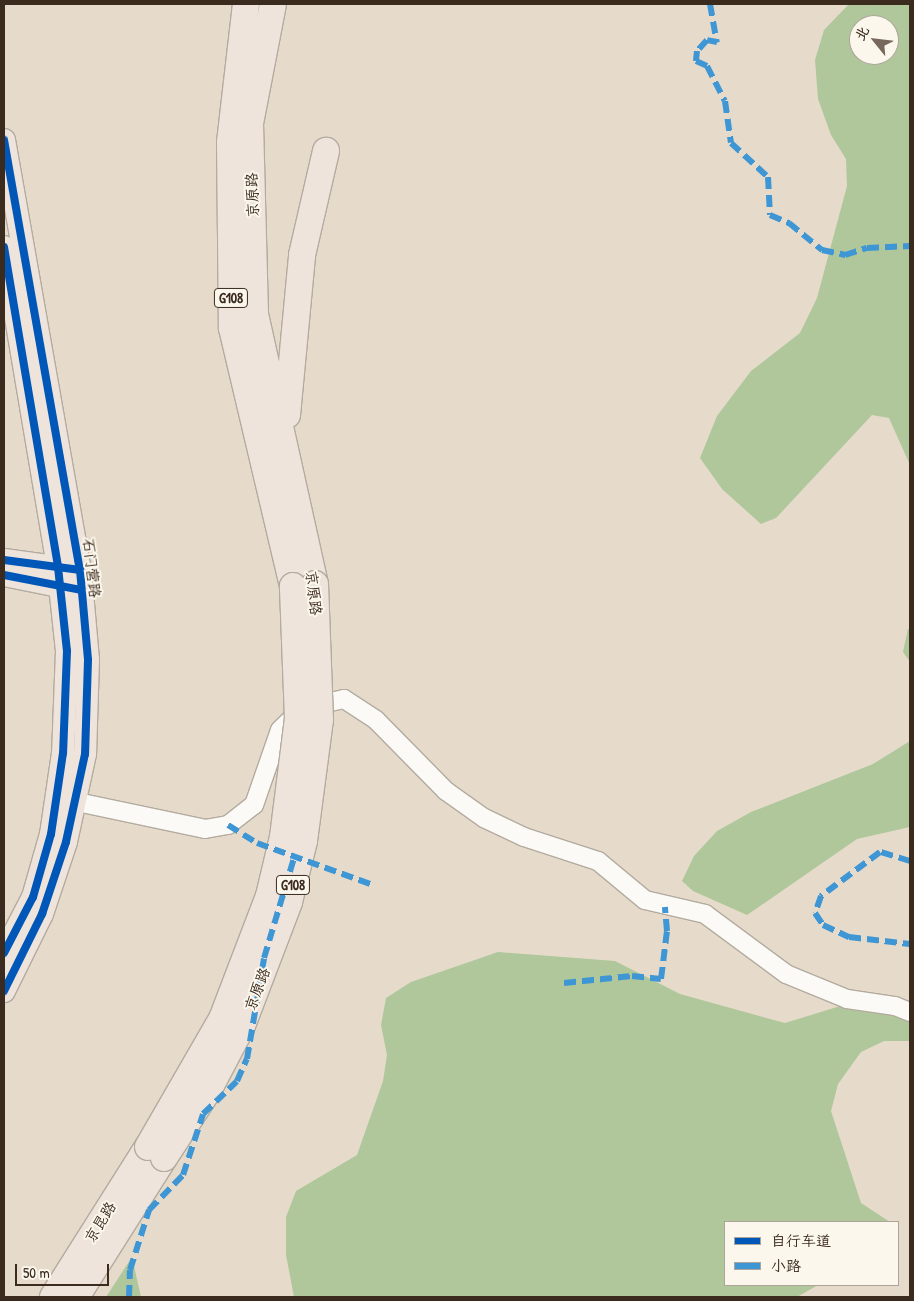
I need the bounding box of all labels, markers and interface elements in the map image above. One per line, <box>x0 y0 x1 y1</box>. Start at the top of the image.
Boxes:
north arrow <box>849 15 899 65</box>
text: 北 <box>850 22 873 44</box>
street label: 京原路 <box>242 172 262 218</box>
road number: G108 <box>214 286 248 310</box>
street label: 石门营路 <box>79 537 105 599</box>
street label: 京原路 <box>302 570 326 616</box>
road number: G108 <box>276 874 310 896</box>
street label: 京原路 <box>241 965 273 1013</box>
street label: 京昆路 <box>80 1198 120 1246</box>
legend <box>724 1221 899 1286</box>
text: 自行车道 <box>771 1230 831 1251</box>
scale bar <box>18 1254 111 1286</box>
text: 小路 <box>771 1255 801 1276</box>
text: 50 m <box>23 1262 50 1283</box>

